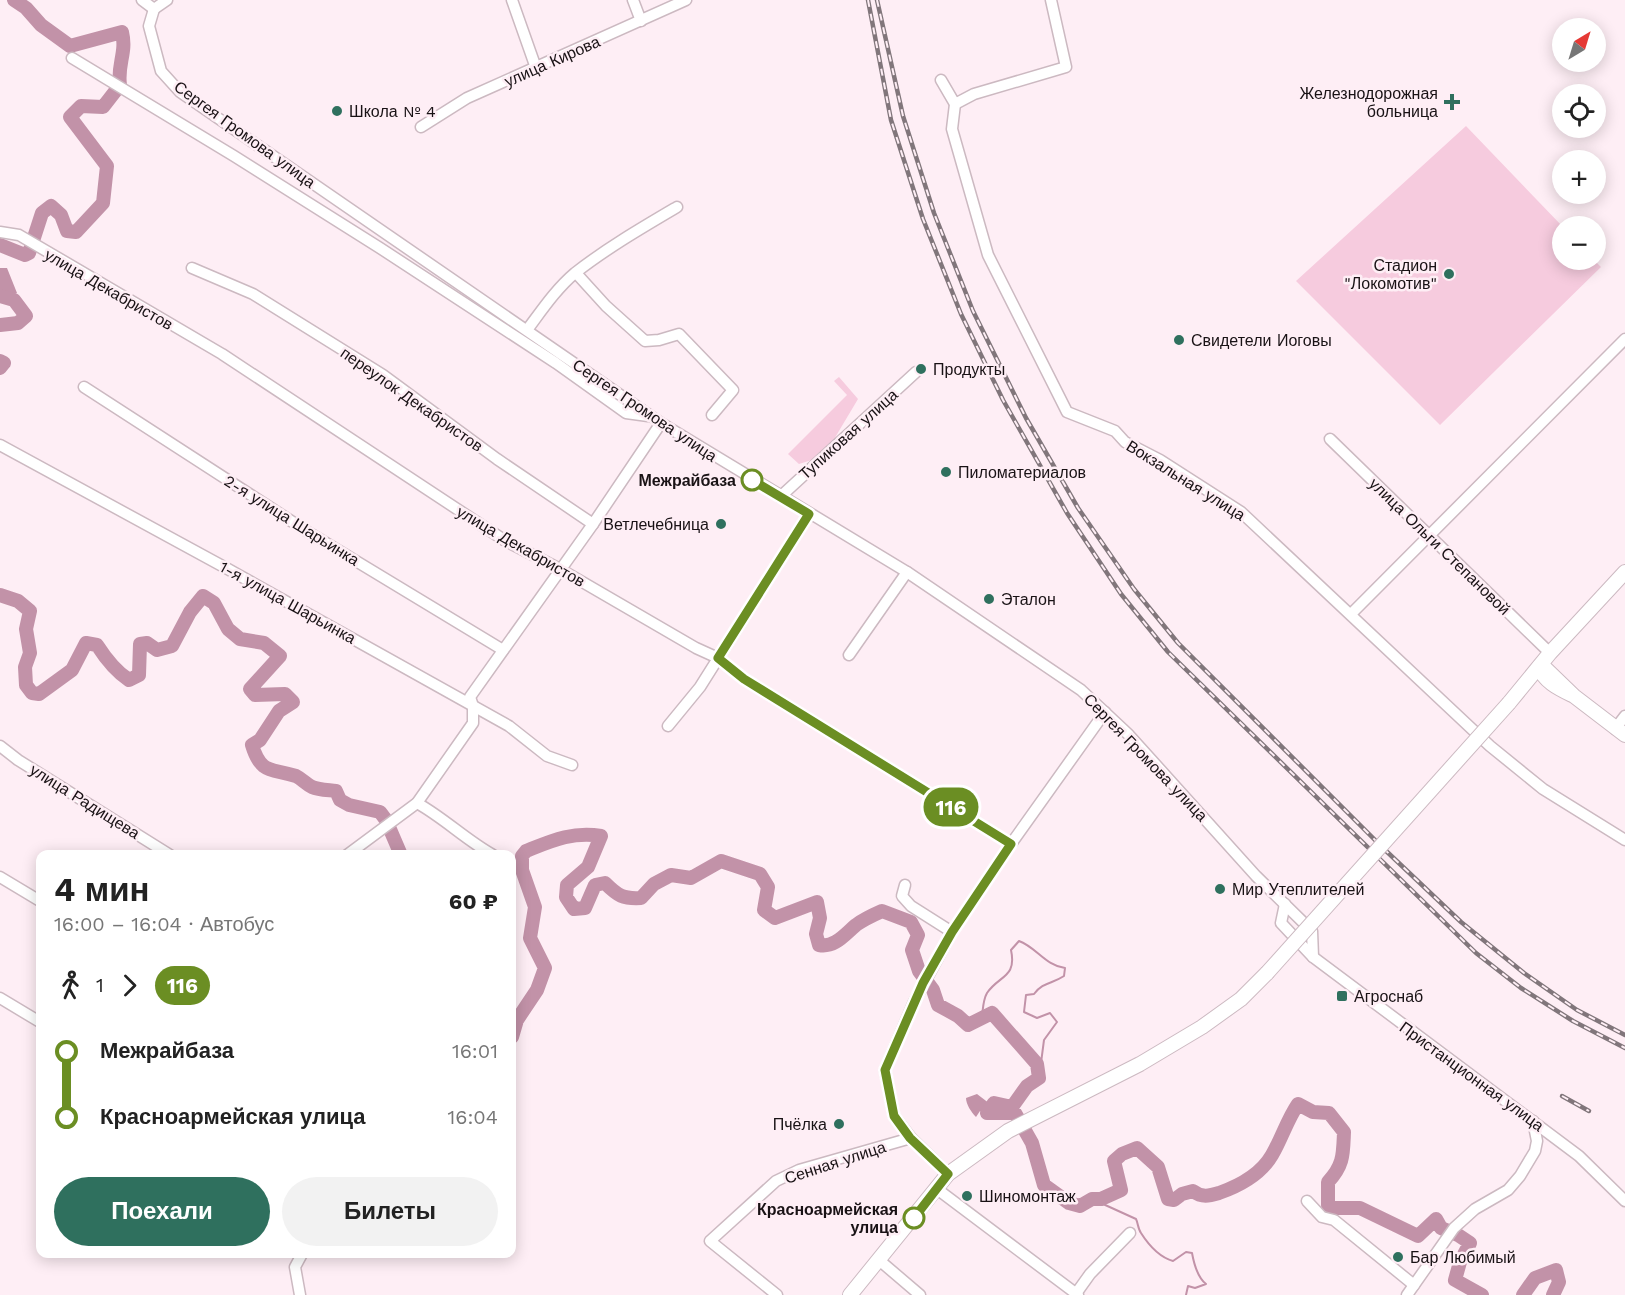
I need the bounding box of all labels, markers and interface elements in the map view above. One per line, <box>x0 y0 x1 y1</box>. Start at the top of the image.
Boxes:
north arrow <box>1552 18 1606 72</box>
map controls <box>1552 18 1606 270</box>
street label: улица Кирова <box>501 32 603 91</box>
street label: Сергея Громова улица <box>170 77 319 192</box>
place label: Железнодорожная больница <box>1300 84 1438 121</box>
button: locate <box>1552 84 1606 138</box>
marker: Железнодорожная больница <box>1443 93 1461 111</box>
place label: Школа № 4 <box>349 102 436 121</box>
marker: Школа № 4 <box>330 104 344 118</box>
button: + <box>1552 150 1606 204</box>
button: − <box>1552 216 1606 270</box>
street label: улица Декабристов <box>41 245 176 334</box>
place label: Стадион "Локомотив" <box>1344 256 1437 293</box>
marker: Стадион "Локомотив" <box>1442 267 1456 281</box>
place label: Свидетели Иоговы <box>1191 331 1332 350</box>
marker: Свидетели Иоговы <box>1172 333 1186 347</box>
street label: переулок Декабристов <box>337 343 486 456</box>
street label: Сергея Громова улица <box>569 355 721 466</box>
place label: Продукты <box>933 360 1005 379</box>
marker: Продукты <box>914 362 928 376</box>
street label: Тупиковая улица <box>795 385 902 484</box>
street label: Вокзальная улица <box>1123 436 1249 525</box>
place label: Пиломатериалов <box>958 463 1086 482</box>
marker: Пиломатериалов <box>939 465 953 479</box>
marker: Межрайбаза <box>741 469 763 491</box>
street label: 2-я улица Шарьинка <box>221 471 363 570</box>
place label: Межрайбаза <box>639 471 736 490</box>
street label: улица Ольги Степановой <box>1365 474 1514 619</box>
street label: улица Декабристов <box>453 502 588 591</box>
place label: Ветлечебница <box>603 515 709 534</box>
marker: Ветлечебница <box>714 517 728 531</box>
street label: 1-я улица Шарьинка <box>216 557 359 648</box>
place label: Эталон <box>1001 590 1056 609</box>
marker: Эталон <box>982 592 996 606</box>
street label: Сергея Громова улица <box>1080 690 1212 825</box>
street label: улица Радищева <box>26 760 143 843</box>
line badge: 116 <box>916 788 986 826</box>
text: 116 <box>935 795 967 820</box>
text: 4 мин <box>54 870 149 909</box>
place label: Мир Утеплителей <box>1232 880 1364 899</box>
marker: Мир Утеплителей <box>1213 882 1227 896</box>
text: 60 ₽ <box>449 889 498 914</box>
text: 16:00 – 16:04 · Автобус <box>54 912 274 936</box>
icon: walk <box>54 969 87 1002</box>
icon: forward <box>113 969 146 1002</box>
text: 1 <box>96 973 104 997</box>
text: 116 <box>167 973 198 998</box>
place label: Агроснаб <box>1354 987 1423 1006</box>
marker: Агроснаб <box>1335 989 1349 1003</box>
street label: Пристанционная улица <box>1396 1018 1548 1135</box>
text: Межрайбаза <box>100 1038 234 1063</box>
text: 16:01 <box>452 1039 498 1063</box>
text: Красноармейская улица <box>100 1104 366 1129</box>
text: 16:04 <box>447 1105 498 1129</box>
place label: Пчёлка <box>773 1115 827 1134</box>
marker: Пчёлка <box>832 1117 846 1131</box>
street label: Сенная улица <box>782 1137 888 1188</box>
button: Поехали <box>54 1177 270 1246</box>
button: Билеты <box>282 1177 498 1246</box>
place label: Шиномонтаж <box>979 1187 1076 1206</box>
marker: Шиномонтаж <box>960 1189 974 1203</box>
place label: Красноармейская улица <box>757 1200 898 1237</box>
marker: Красноармейская улица <box>903 1207 925 1229</box>
place label: Бар Любимый <box>1410 1248 1516 1267</box>
marker: Бар Любимый <box>1391 1250 1405 1264</box>

